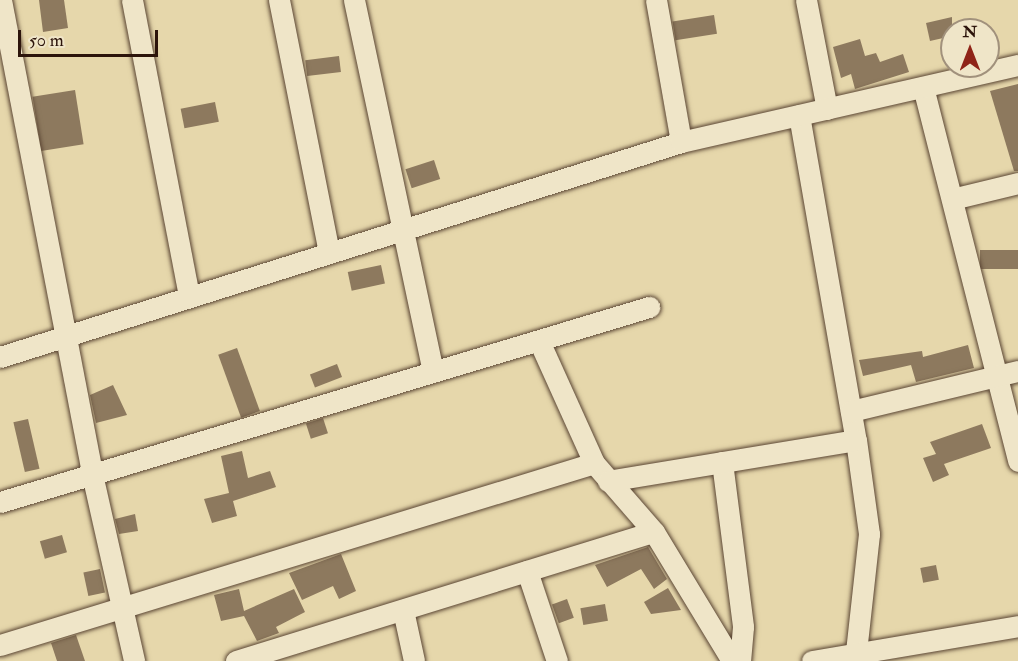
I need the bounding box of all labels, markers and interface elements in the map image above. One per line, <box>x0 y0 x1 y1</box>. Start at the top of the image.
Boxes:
scale bar <box>21 18 160 56</box>
north arrow <box>940 18 1000 78</box>
text: N <box>963 22 977 42</box>
text: 50 m <box>29 29 64 52</box>

